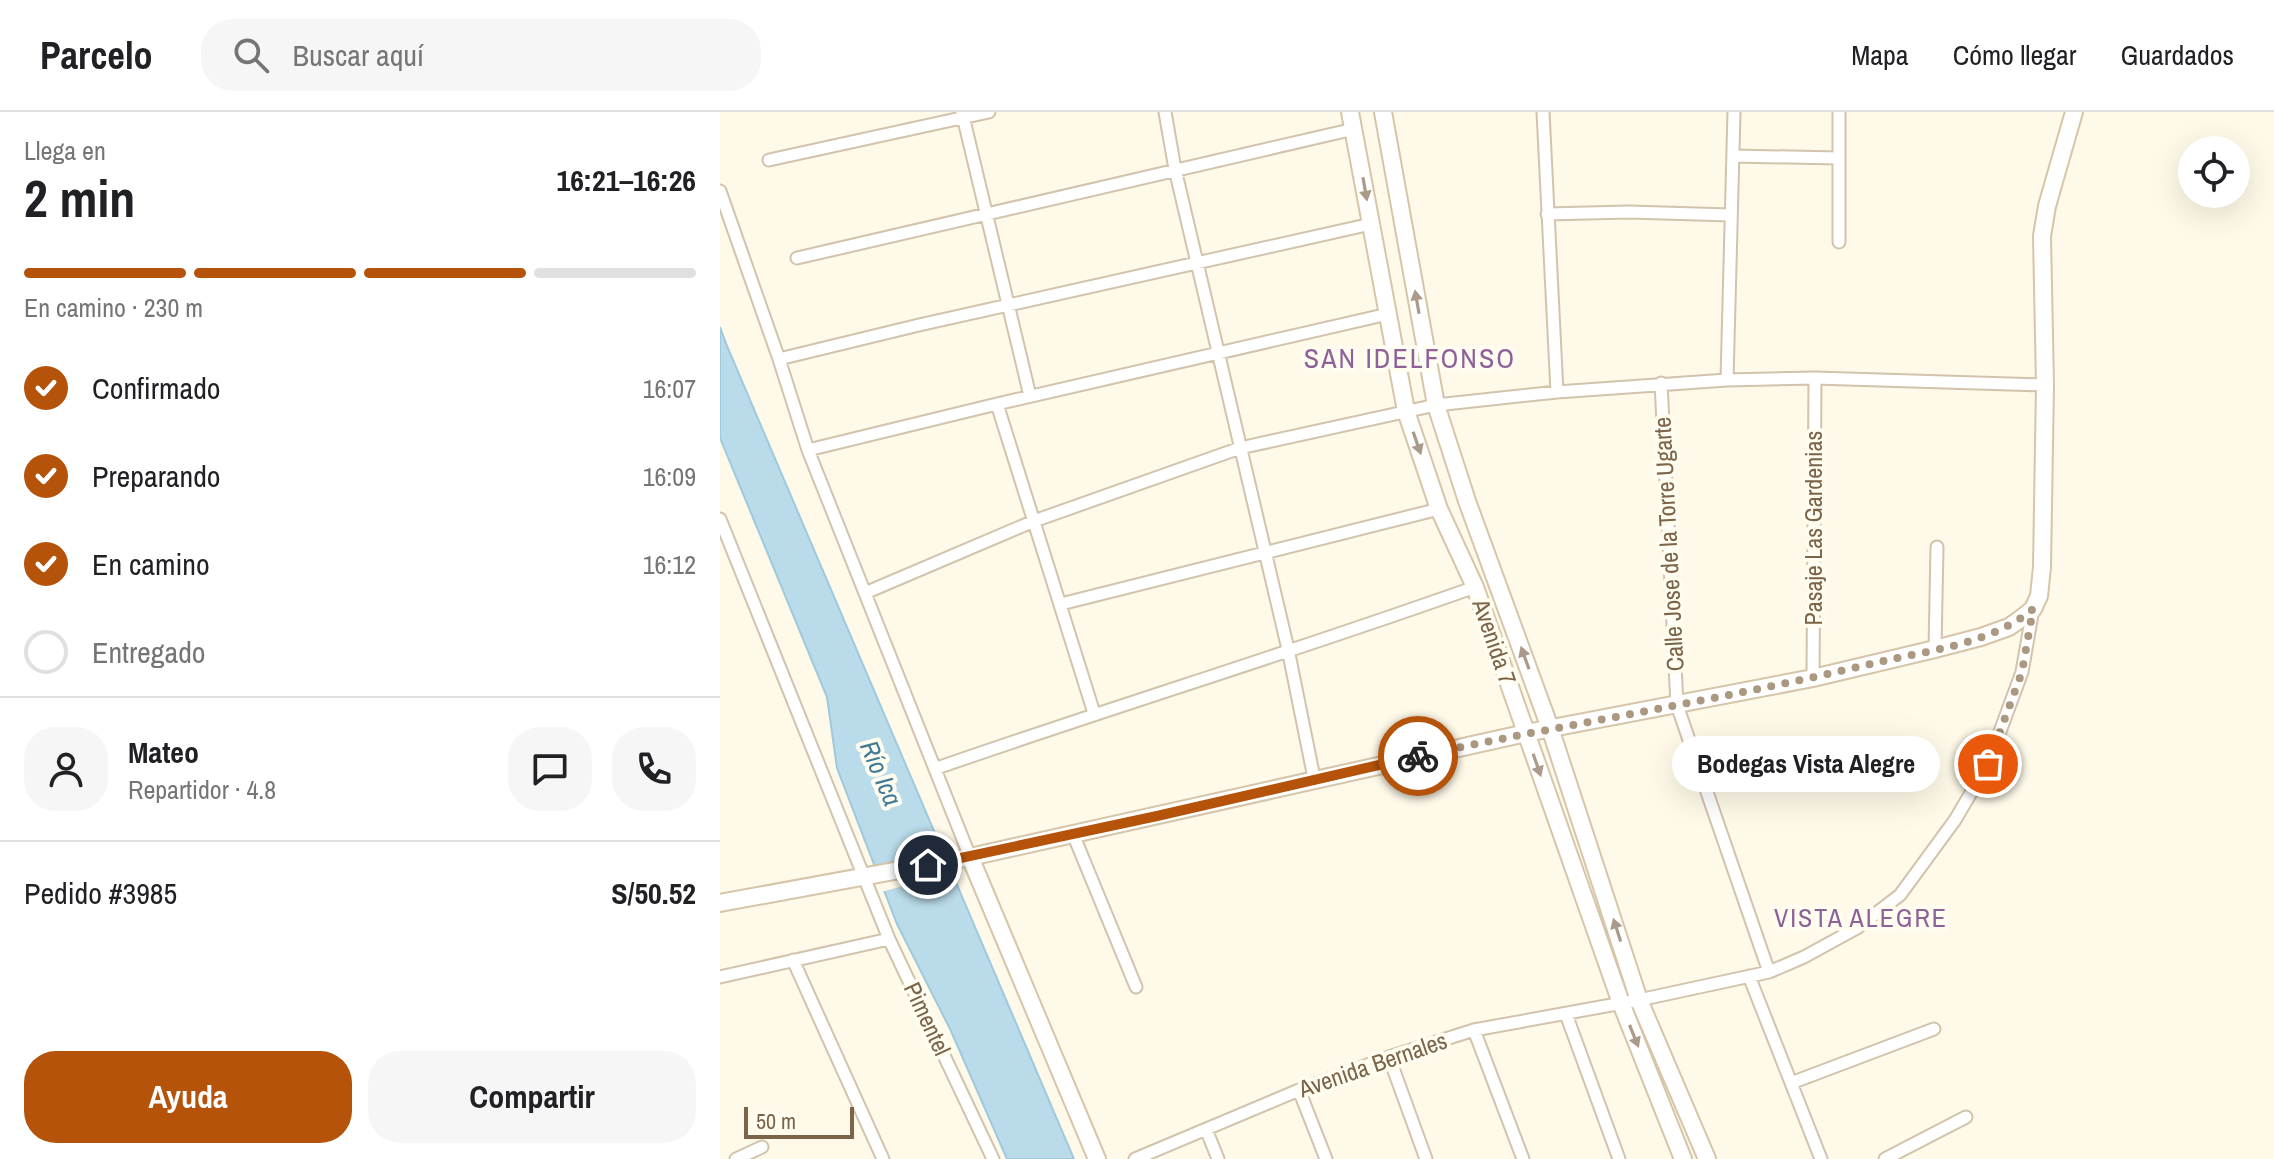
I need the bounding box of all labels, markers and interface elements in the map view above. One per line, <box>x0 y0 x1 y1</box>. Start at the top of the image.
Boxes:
search box <box>201 19 761 91</box>
text: Parcelo <box>40 30 153 81</box>
icon: search <box>229 33 273 77</box>
text: Buscar aquí <box>293 35 424 75</box>
text: Mapa <box>1851 36 1909 74</box>
text: Cómo llegar <box>1953 36 2076 74</box>
text: Guardados <box>2120 36 2234 74</box>
text: Llega en <box>24 133 106 168</box>
map controls <box>2178 136 2250 208</box>
button: locate <box>2178 136 2250 208</box>
text: 16:21–16:26 <box>557 160 696 200</box>
text: 2 min <box>24 163 135 233</box>
one-way arrow <box>1359 176 1371 201</box>
text: En camino · 230 m <box>24 290 203 325</box>
one-way arrow <box>1411 290 1423 315</box>
district label: SAN IDELFONSO <box>1304 339 1516 377</box>
icon: check <box>24 366 68 410</box>
text: Confirmado <box>92 368 221 408</box>
text: 16:07 <box>643 371 696 406</box>
street label: Calle Jose de la Torre Ugarte <box>1645 416 1691 672</box>
one-way arrow <box>1412 431 1424 455</box>
street label: Pasaje Las Gardenias <box>1797 431 1829 625</box>
icon: check <box>24 454 68 498</box>
text: Preparando <box>92 456 221 496</box>
text: 16:09 <box>643 459 696 494</box>
icon: check <box>24 542 68 586</box>
text: En camino <box>92 544 210 584</box>
text: 16:12 <box>643 547 696 582</box>
street label: Avenida 7 <box>1465 594 1524 689</box>
text: Entregado <box>92 632 206 672</box>
one-way arrow <box>1518 645 1530 669</box>
courier <box>1378 716 1458 796</box>
button: person <box>24 727 108 811</box>
button: chat <box>508 727 592 811</box>
button: phone <box>612 727 696 811</box>
pin <box>1954 730 2022 798</box>
text: Mateo <box>128 732 199 772</box>
icon: bike <box>1396 734 1440 778</box>
water label: Río Ica <box>852 735 911 811</box>
callout: Bodegas Vista Alegre <box>1672 736 1940 792</box>
icon: bag <box>1966 742 2010 786</box>
text: Bodegas Vista Alegre <box>1697 746 1915 781</box>
one-way arrow <box>1531 753 1544 777</box>
text: Repartidor · 4.8 <box>128 772 276 807</box>
pin <box>894 831 962 899</box>
icon: home <box>906 843 950 887</box>
text: Pedido #3985 <box>24 873 177 913</box>
text: S/50.52 <box>611 873 696 913</box>
district label: VISTA ALEGRE <box>1774 900 1948 935</box>
one-way arrow <box>1610 918 1622 942</box>
street label: Pimentel <box>897 977 959 1061</box>
street label: Avenida Bernales <box>1293 1024 1451 1105</box>
one-way arrow <box>1628 1024 1641 1048</box>
button: Ayuda <box>24 1051 352 1143</box>
button: Compartir <box>368 1051 696 1143</box>
scale bar <box>744 1103 854 1139</box>
text: 50 m <box>756 1106 796 1136</box>

